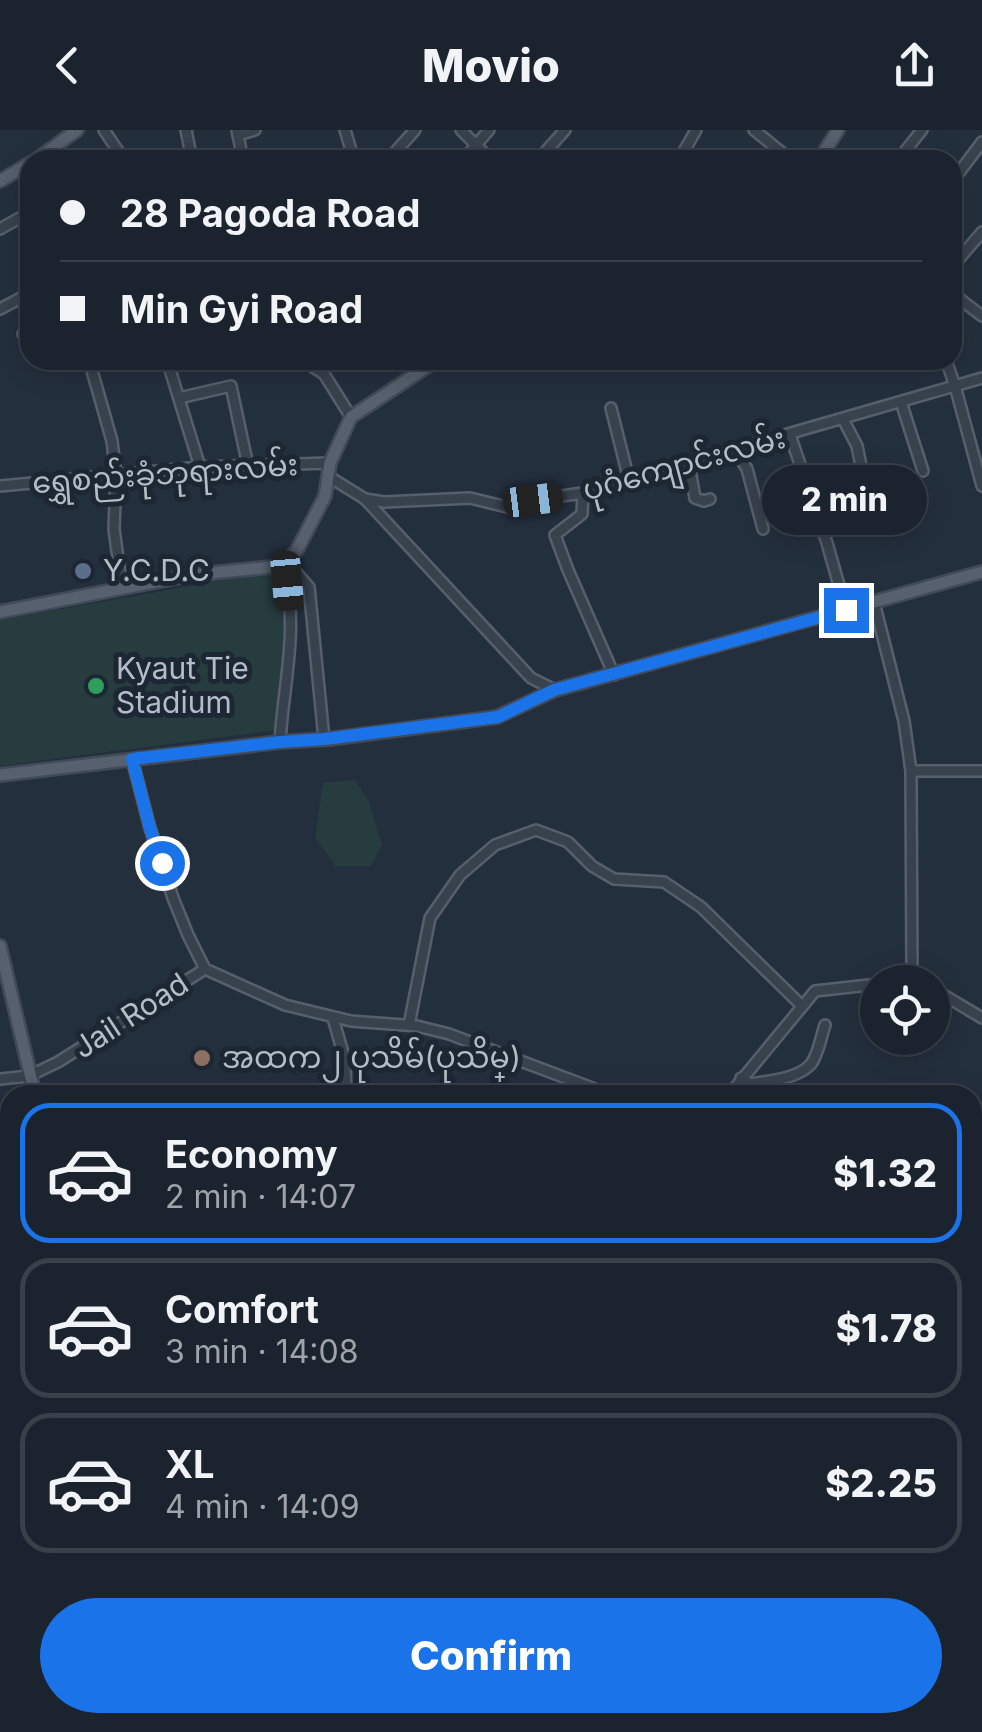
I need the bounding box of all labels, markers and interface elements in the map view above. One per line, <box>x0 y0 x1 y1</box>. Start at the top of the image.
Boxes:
icon: back <box>40 38 95 93</box>
text: Movio <box>422 38 560 93</box>
icon: share <box>887 38 942 93</box>
text: 28 Pagoda Road <box>120 190 420 236</box>
text: Min Gyi Road <box>120 286 363 332</box>
street label: ပုဂံကျောင်းလမ်း <box>578 416 791 515</box>
street label: ရွှေစည်းခုံဘုရားလမ်း <box>31 443 300 508</box>
callout: 2 min <box>764 465 928 535</box>
text: 2 min <box>801 480 888 519</box>
car <box>501 481 565 519</box>
car <box>269 550 305 612</box>
place label: Y.C.D.C <box>103 552 210 588</box>
marker: Y.C.D.C <box>72 560 94 582</box>
route end <box>824 588 869 633</box>
place label: Kyaut Tie Stadium <box>116 650 249 720</box>
marker: Kyaut Tie Stadium <box>85 675 107 697</box>
route start <box>140 841 185 886</box>
street label: Jail Road <box>66 965 194 1065</box>
map controls <box>860 965 950 1055</box>
button: locate <box>860 965 950 1055</box>
place label: အထက၂ ပုသိမ်(ပုသိမ္) <box>222 1036 521 1083</box>
marker: အထက၂ ပုသိမ်(ပုသိမ္) <box>191 1047 213 1069</box>
icon: car <box>45 1128 135 1218</box>
text: Economy <box>165 1131 338 1177</box>
text: $1.32 <box>833 1150 937 1196</box>
text: 2 min · 14:07 <box>165 1177 356 1216</box>
icon: car <box>45 1283 135 1373</box>
text: Comfort <box>165 1286 319 1332</box>
text: $1.78 <box>836 1305 937 1351</box>
text: 3 min · 14:08 <box>165 1332 359 1371</box>
icon: car <box>45 1438 135 1528</box>
text: XL <box>165 1441 215 1487</box>
text: $2.25 <box>825 1460 937 1506</box>
text: 4 min · 14:09 <box>165 1487 360 1526</box>
button: Confirm <box>40 1598 942 1713</box>

